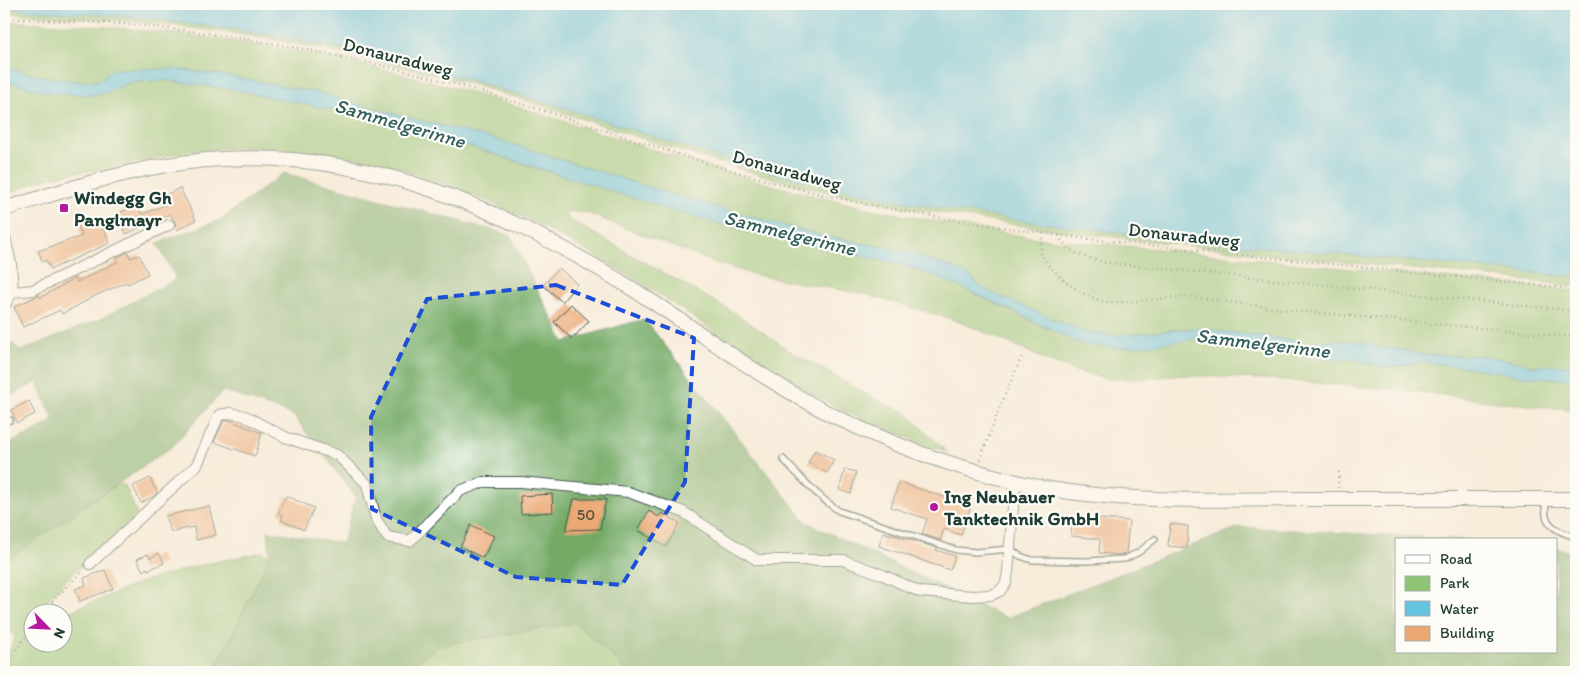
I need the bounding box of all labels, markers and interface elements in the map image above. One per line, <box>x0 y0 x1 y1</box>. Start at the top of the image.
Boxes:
street label: Donauradweg <box>341 32 455 82</box>
water label: Sammelgerinne <box>332 93 469 153</box>
street label: Donauradweg <box>730 144 844 196</box>
place label: Windegg Gh Panglmayr <box>74 186 172 231</box>
marker: Windegg Gh Panglmayr <box>58 202 70 214</box>
water label: Sammelgerinne <box>722 205 860 261</box>
street label: Donauradweg <box>1127 218 1241 252</box>
water label: Sammelgerinne <box>1195 323 1333 363</box>
place label: Ing Neubauer Tanktechnik GmbH <box>943 485 1099 530</box>
marker: Ing Neubauer Tanktechnik GmbH <box>928 501 940 513</box>
house number: 50 <box>577 505 595 524</box>
legend <box>1395 538 1558 654</box>
text: Road <box>1440 550 1473 568</box>
text: Park <box>1440 574 1470 592</box>
text: Water <box>1440 600 1479 618</box>
north arrow <box>22 604 72 654</box>
text: Building <box>1440 624 1494 642</box>
text: N <box>50 625 69 641</box>

